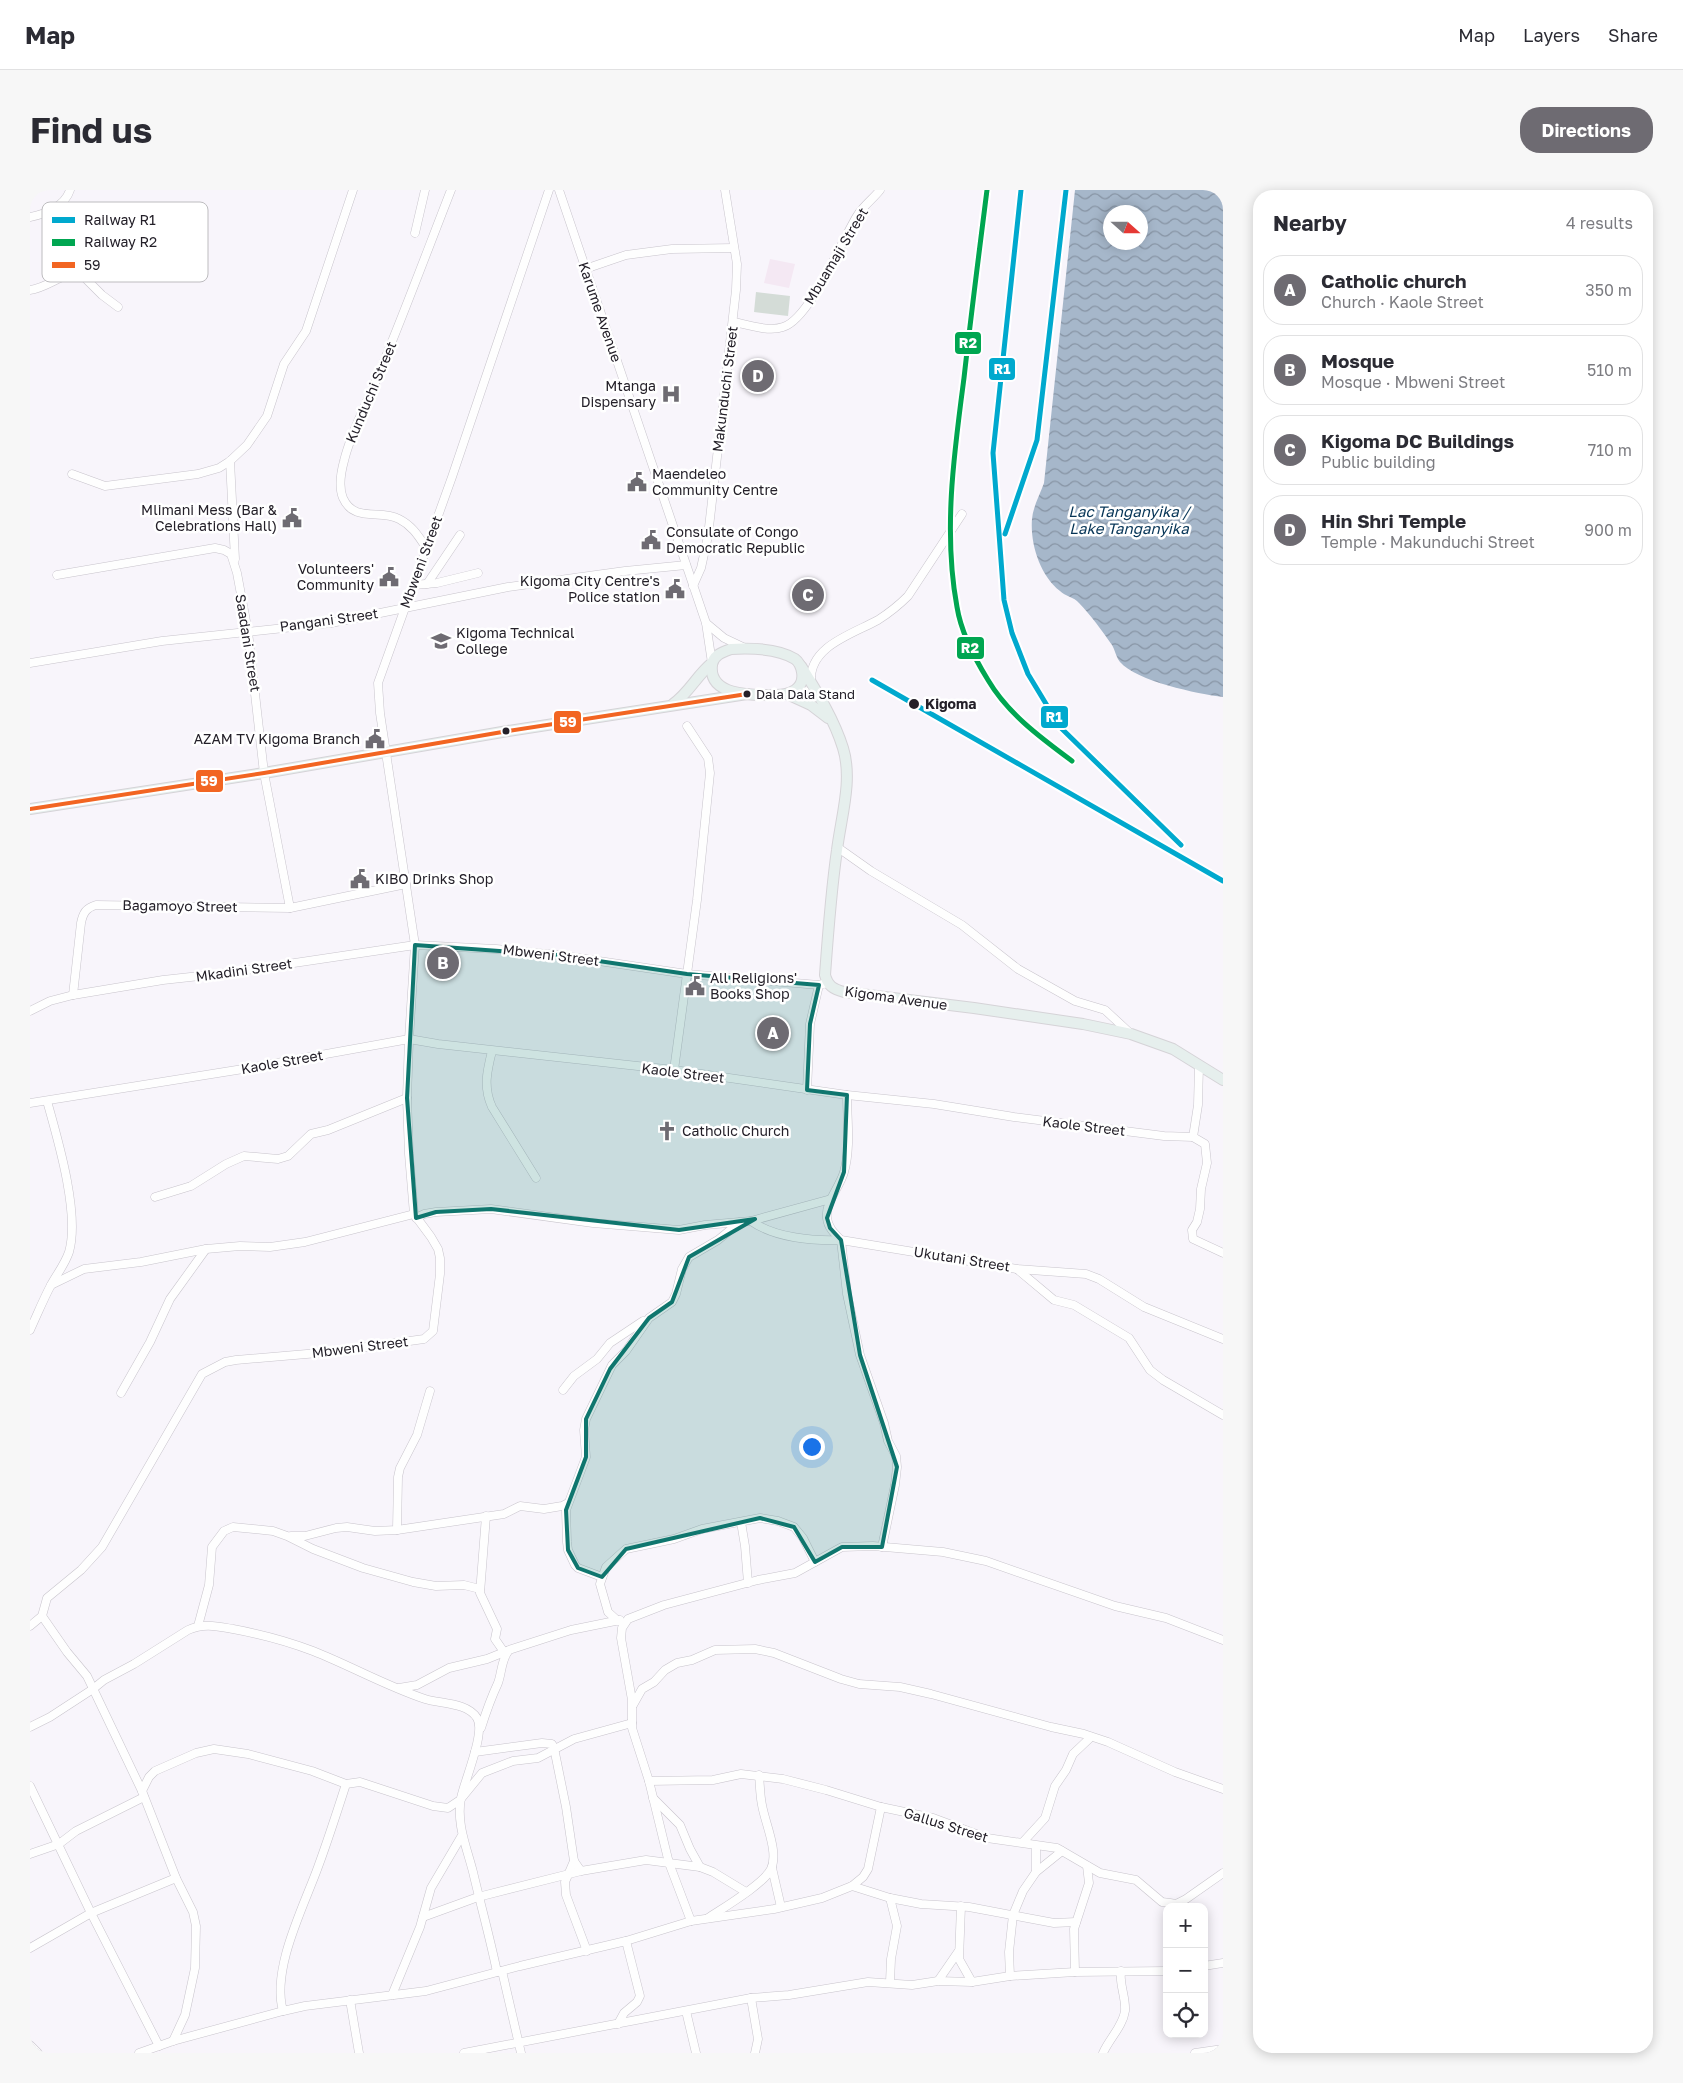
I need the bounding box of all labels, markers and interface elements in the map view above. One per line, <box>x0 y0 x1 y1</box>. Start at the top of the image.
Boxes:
text: Map <box>25 20 75 49</box>
text: Map <box>1458 24 1495 46</box>
text: Layers <box>1523 24 1580 46</box>
text: Share <box>1608 24 1658 46</box>
button: Directions <box>1520 107 1653 153</box>
text: Find us <box>30 109 152 151</box>
legend <box>42 202 208 282</box>
street label: Mbuamaji Street <box>800 204 871 307</box>
north arrow <box>1103 205 1148 250</box>
text: Nearby <box>1273 210 1347 236</box>
text: Railway R1 <box>84 211 156 228</box>
text: 4 results <box>1566 213 1633 233</box>
text: Railway R2 <box>84 233 157 250</box>
text: 59 <box>84 256 101 273</box>
street label: Karume Avenue <box>575 260 626 364</box>
text: Catholic church <box>1321 269 1467 292</box>
text: A <box>1284 280 1296 300</box>
text: 350 m <box>1585 280 1632 300</box>
text: Church · Kaole Street <box>1321 292 1484 312</box>
street label: Makunduchi Street <box>708 325 741 453</box>
line badge: R2 <box>954 331 982 355</box>
text: R2 <box>959 334 978 351</box>
street label: Kunduchi Street <box>342 339 400 445</box>
text: Mosque <box>1321 349 1394 372</box>
pin: D <box>742 357 774 395</box>
line badge: R1 <box>988 357 1016 381</box>
text: R1 <box>994 360 1010 377</box>
text: B <box>1284 360 1296 380</box>
text: 510 m <box>1587 360 1632 380</box>
text: Mosque · Mbweni Street <box>1321 372 1505 392</box>
place label: Mtanga Dispensary <box>581 377 656 410</box>
hospital icon: Mtanga Dispensary <box>660 383 682 405</box>
text: Kigoma DC Buildings <box>1321 429 1514 452</box>
text: C <box>1284 440 1296 460</box>
text: 710 m <box>1588 440 1632 460</box>
text: Public building <box>1321 452 1436 472</box>
place label: Maendeleo Community Centre <box>652 465 778 498</box>
public building icon: Maendeleo Community Centre <box>626 471 648 493</box>
place label: Mlimani Mess (Bar & Celebrations Hall) <box>141 501 278 534</box>
water label: Lac Tanganyika / Lake Tanganyika <box>1068 502 1193 538</box>
public building icon: Mlimani Mess (Bar & Celebrations Hall) <box>281 507 303 529</box>
text: Hin Shri Temple <box>1321 509 1466 532</box>
street label: Mbweni Street <box>396 513 445 610</box>
text: D <box>1284 520 1296 540</box>
text: 900 m <box>1584 520 1632 540</box>
place label: Consulate of Congo Democratic Republic <box>666 523 805 556</box>
public building icon: Consulate of Congo Democratic Republic <box>640 529 662 551</box>
text: Temple · Makunduchi Street <box>1321 532 1535 552</box>
place label: Volunteers' Community <box>297 560 374 593</box>
public building icon: Volunteers' Community <box>378 566 400 588</box>
place label: Kigoma City Centre's Police station <box>520 572 660 605</box>
pin: C <box>792 576 824 614</box>
public building icon: Kigoma City Centre's Police station <box>664 578 686 600</box>
street label: Saadani Street <box>232 593 265 693</box>
street label: Pangani Street <box>279 604 379 635</box>
place label: Kigoma Technical College <box>456 624 574 657</box>
school or university icon: Kigoma Technical College <box>430 630 452 652</box>
line badge: R2 <box>956 636 985 660</box>
text: R2 <box>961 639 980 656</box>
place label: Dala Dala Stand <box>756 686 855 702</box>
marker: Dala Dala Stand <box>742 689 752 699</box>
place label: Kigoma <box>925 695 976 712</box>
marker: Kigoma <box>907 697 921 711</box>
line badge: R1 <box>1040 705 1069 729</box>
text: R1 <box>1046 708 1062 725</box>
line badge: 59 <box>553 710 582 734</box>
text: 59 <box>559 713 577 730</box>
unlabelled marker <box>501 726 511 736</box>
public building icon: AZAM TV Kigoma Branch <box>364 728 386 750</box>
place label: AZAM TV Kigoma Branch <box>194 730 360 747</box>
line badge: 59 <box>195 769 224 793</box>
text: 59 <box>200 772 218 789</box>
public building icon: KIBO Drinks Shop <box>349 868 371 890</box>
place label: KIBO Drinks Shop <box>375 870 493 887</box>
street label: Bagamoyo Street <box>122 896 238 915</box>
street label: Mbweni Street <box>502 940 600 969</box>
pin: B <box>427 944 459 982</box>
street label: Mkadini Street <box>195 954 293 985</box>
place label: All Religions' Books Shop <box>710 969 797 1002</box>
public building icon: All Religions' Books Shop <box>684 975 706 997</box>
street label: Kigoma Avenue <box>844 982 949 1013</box>
pin: A <box>757 1014 789 1052</box>
street label: Kaole Street <box>239 1046 324 1077</box>
street label: Kaole Street <box>641 1059 725 1086</box>
street label: Kaole Street <box>1042 1112 1126 1139</box>
church icon: Catholic Church <box>656 1120 678 1142</box>
place label: Catholic Church <box>682 1122 789 1139</box>
street label: Ukutani Street <box>913 1242 1012 1275</box>
street label: Mbweni Street <box>311 1332 409 1361</box>
your location <box>799 1434 825 1460</box>
street label: Gallus Street <box>902 1804 991 1845</box>
map controls <box>1163 1903 1208 2038</box>
button: + <box>1163 1903 1208 1948</box>
button: − <box>1163 1948 1208 1993</box>
button: locate <box>1163 1993 1208 2038</box>

